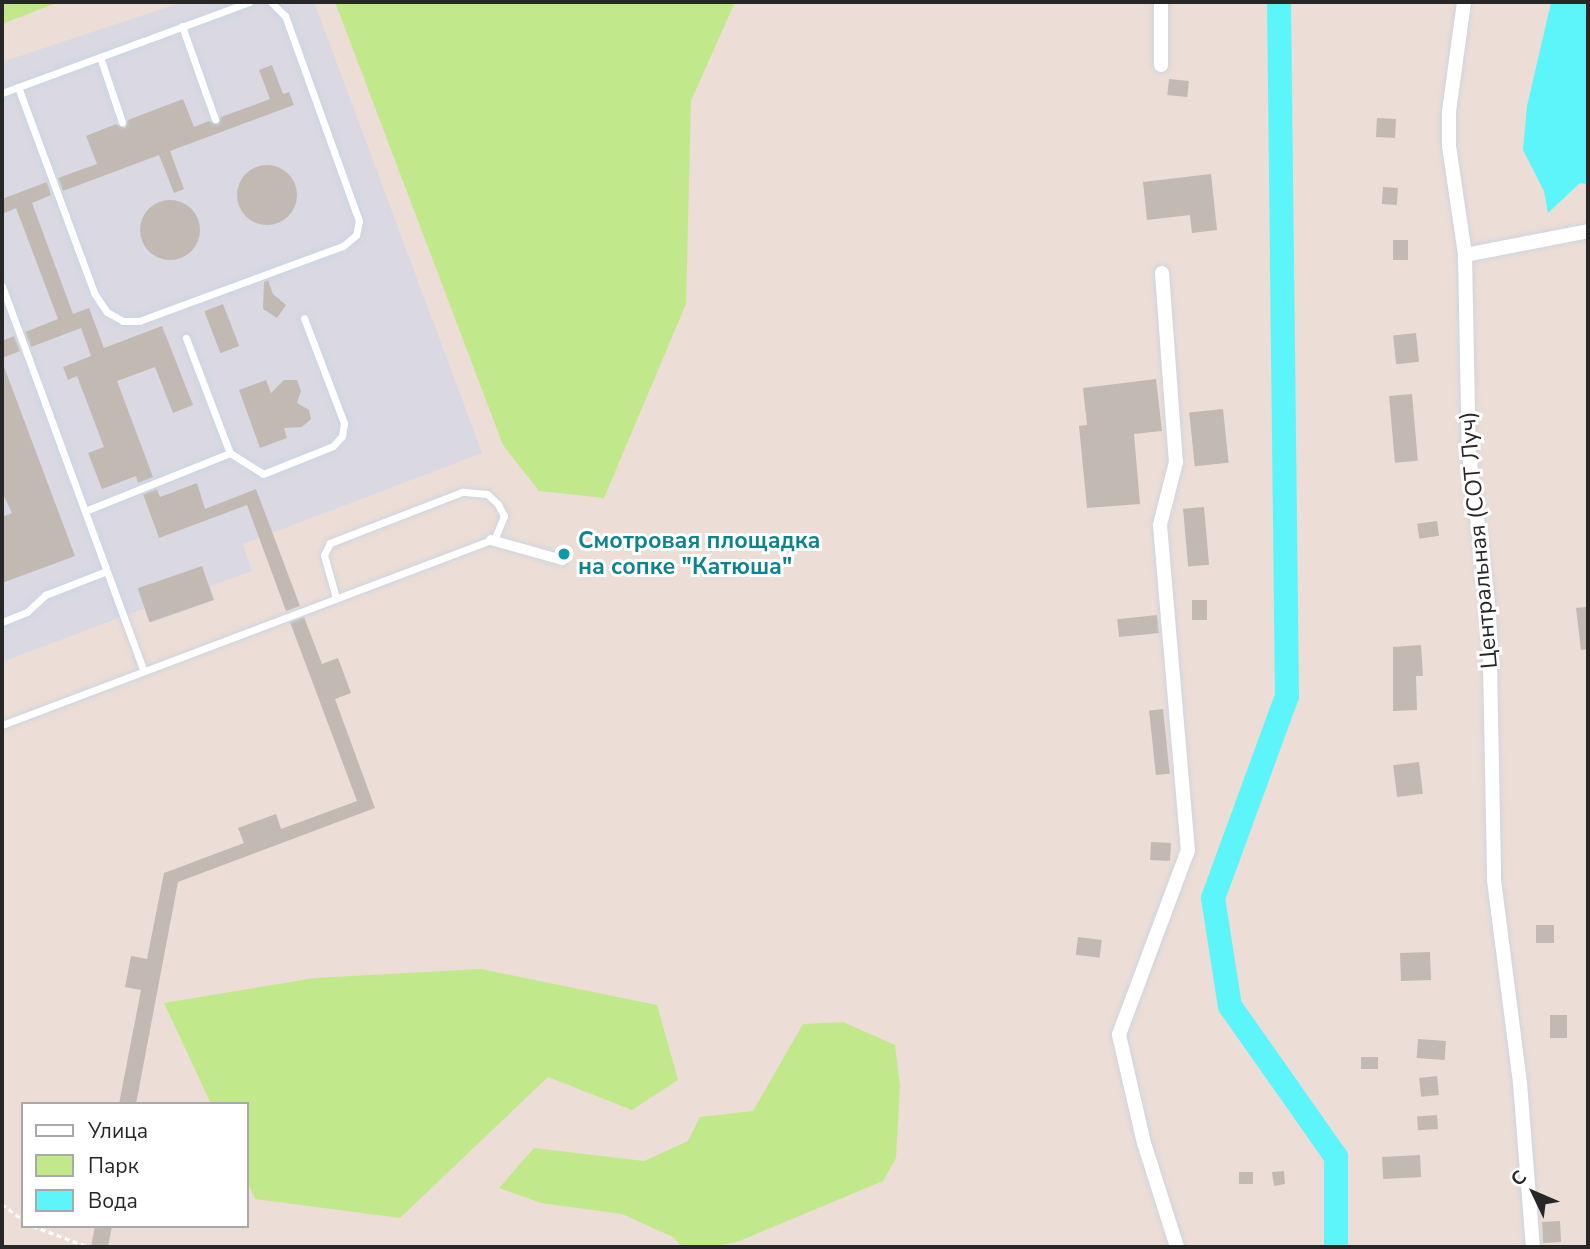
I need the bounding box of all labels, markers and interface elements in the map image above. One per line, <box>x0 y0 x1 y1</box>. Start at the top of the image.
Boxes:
street label: Центральная (СОТ Луч) <box>1454 410 1504 670</box>
place label: Смотровая площадка на сопке "Катюша" <box>578 527 821 581</box>
marker: Смотровая площадка на сопке "Катюша" <box>556 546 572 562</box>
legend <box>21 1102 248 1228</box>
text: Улица <box>88 1117 148 1145</box>
text: Парк <box>88 1152 139 1180</box>
north arrow <box>1499 1158 1569 1228</box>
text: С <box>1505 1165 1533 1192</box>
text: Вода <box>88 1187 138 1215</box>

